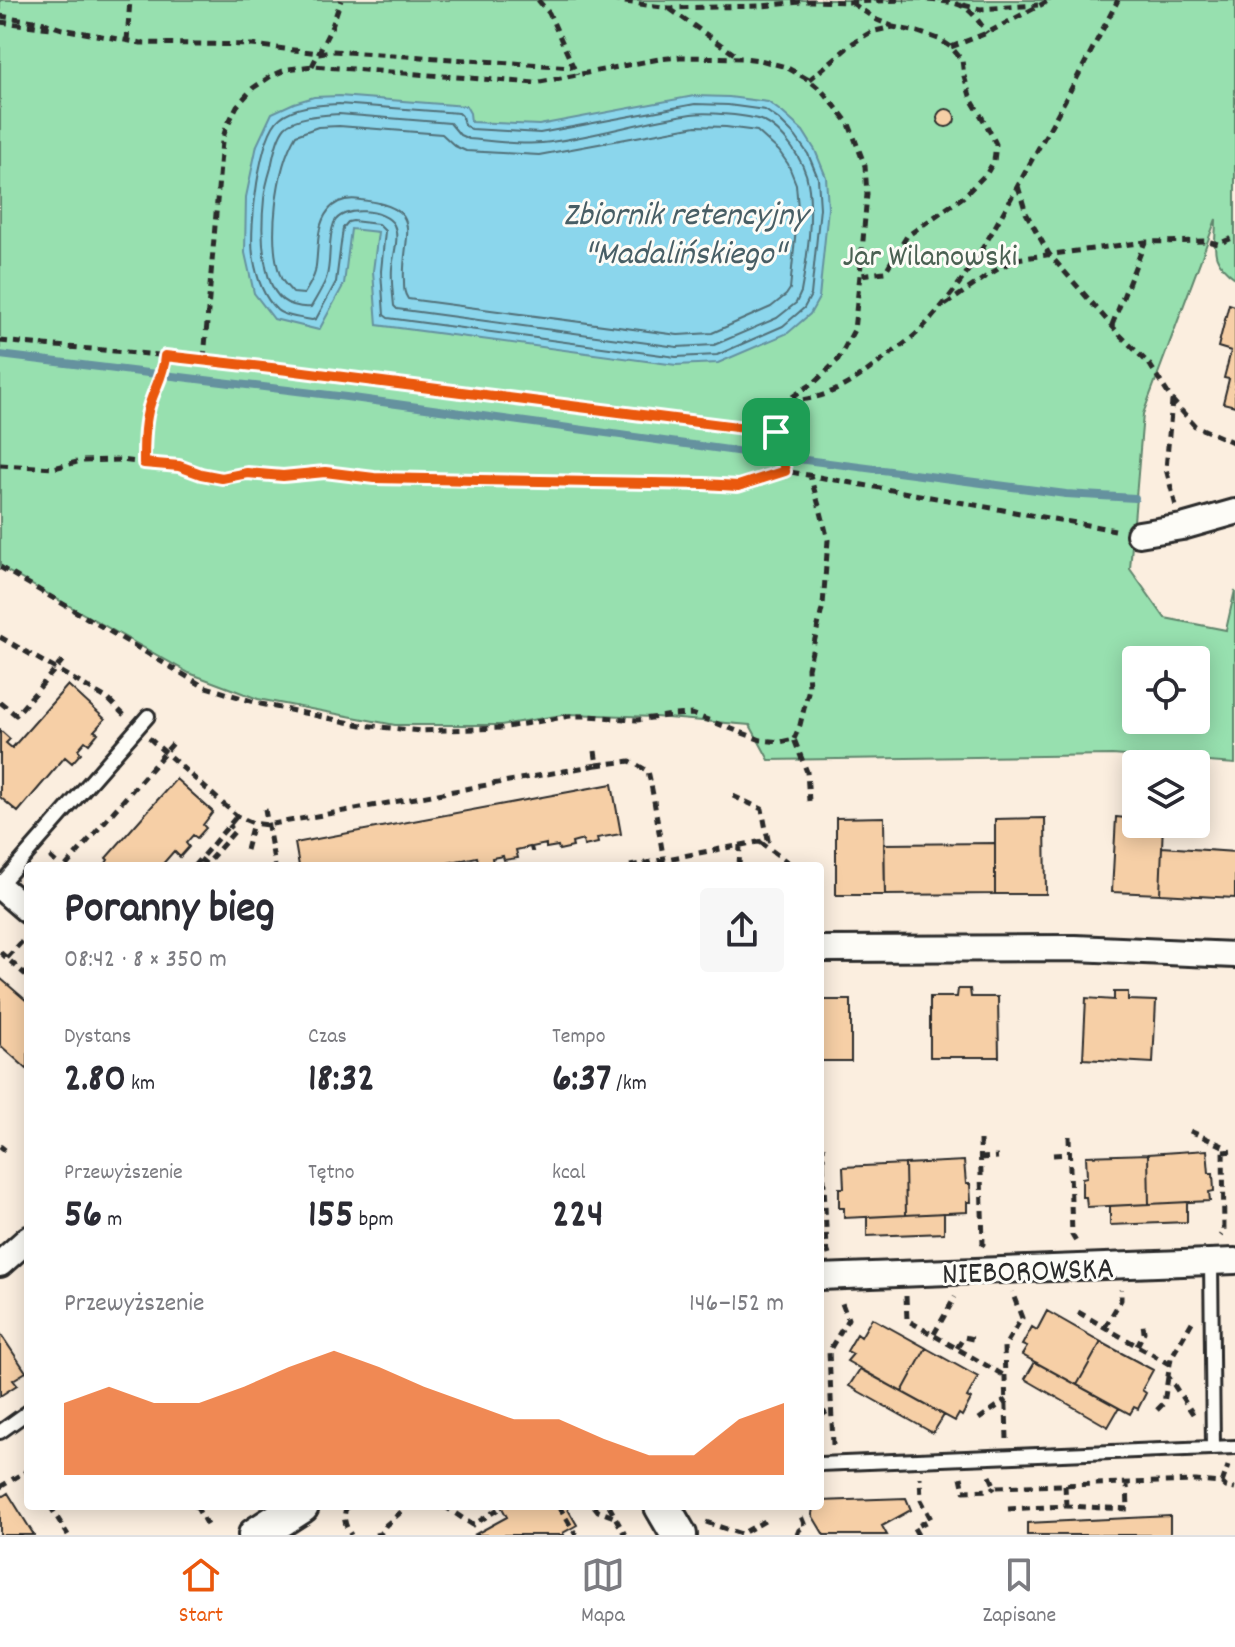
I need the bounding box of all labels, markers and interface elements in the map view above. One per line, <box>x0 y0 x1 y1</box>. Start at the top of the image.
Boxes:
water label: Zbiornik retencyjny "Madalińskiego" <box>563 193 811 281</box>
park label: Jar Wilanowski <box>843 236 1018 282</box>
pin <box>742 398 810 466</box>
icon: arrive <box>754 410 798 454</box>
map controls <box>1122 646 1210 838</box>
button: locate <box>1122 646 1210 734</box>
button: layers <box>1122 750 1210 838</box>
text: Poranny bieg <box>64 880 275 943</box>
button: share <box>700 888 784 972</box>
text: 08:42 · 8 × 350 m <box>64 942 227 979</box>
text: Dystans <box>64 1022 131 1053</box>
text: Czas <box>308 1022 347 1053</box>
text: Tempo <box>552 1022 606 1053</box>
text: 2.80 <box>64 1053 126 1110</box>
text: 18:32 <box>308 1053 375 1110</box>
text: 6:37 <box>552 1053 611 1110</box>
text: km <box>126 1069 155 1100</box>
text: /km <box>611 1069 647 1100</box>
text: Przewyższenie <box>64 1158 183 1189</box>
text: Tętno <box>308 1158 355 1189</box>
text: kcal <box>552 1158 585 1189</box>
text: 56 <box>64 1189 102 1246</box>
text: 155 <box>308 1189 354 1246</box>
text: 224 <box>552 1189 604 1246</box>
text: m <box>102 1205 122 1236</box>
text: bpm <box>354 1205 394 1236</box>
street label: NIEBOROWSKA <box>941 1248 1115 1300</box>
text: Przewyższenie <box>64 1286 204 1323</box>
text: 146–152 m <box>689 1286 784 1323</box>
tab: Start <box>179 1553 223 1632</box>
tab: Mapa <box>581 1553 625 1632</box>
tab: Zapisane <box>983 1553 1056 1632</box>

